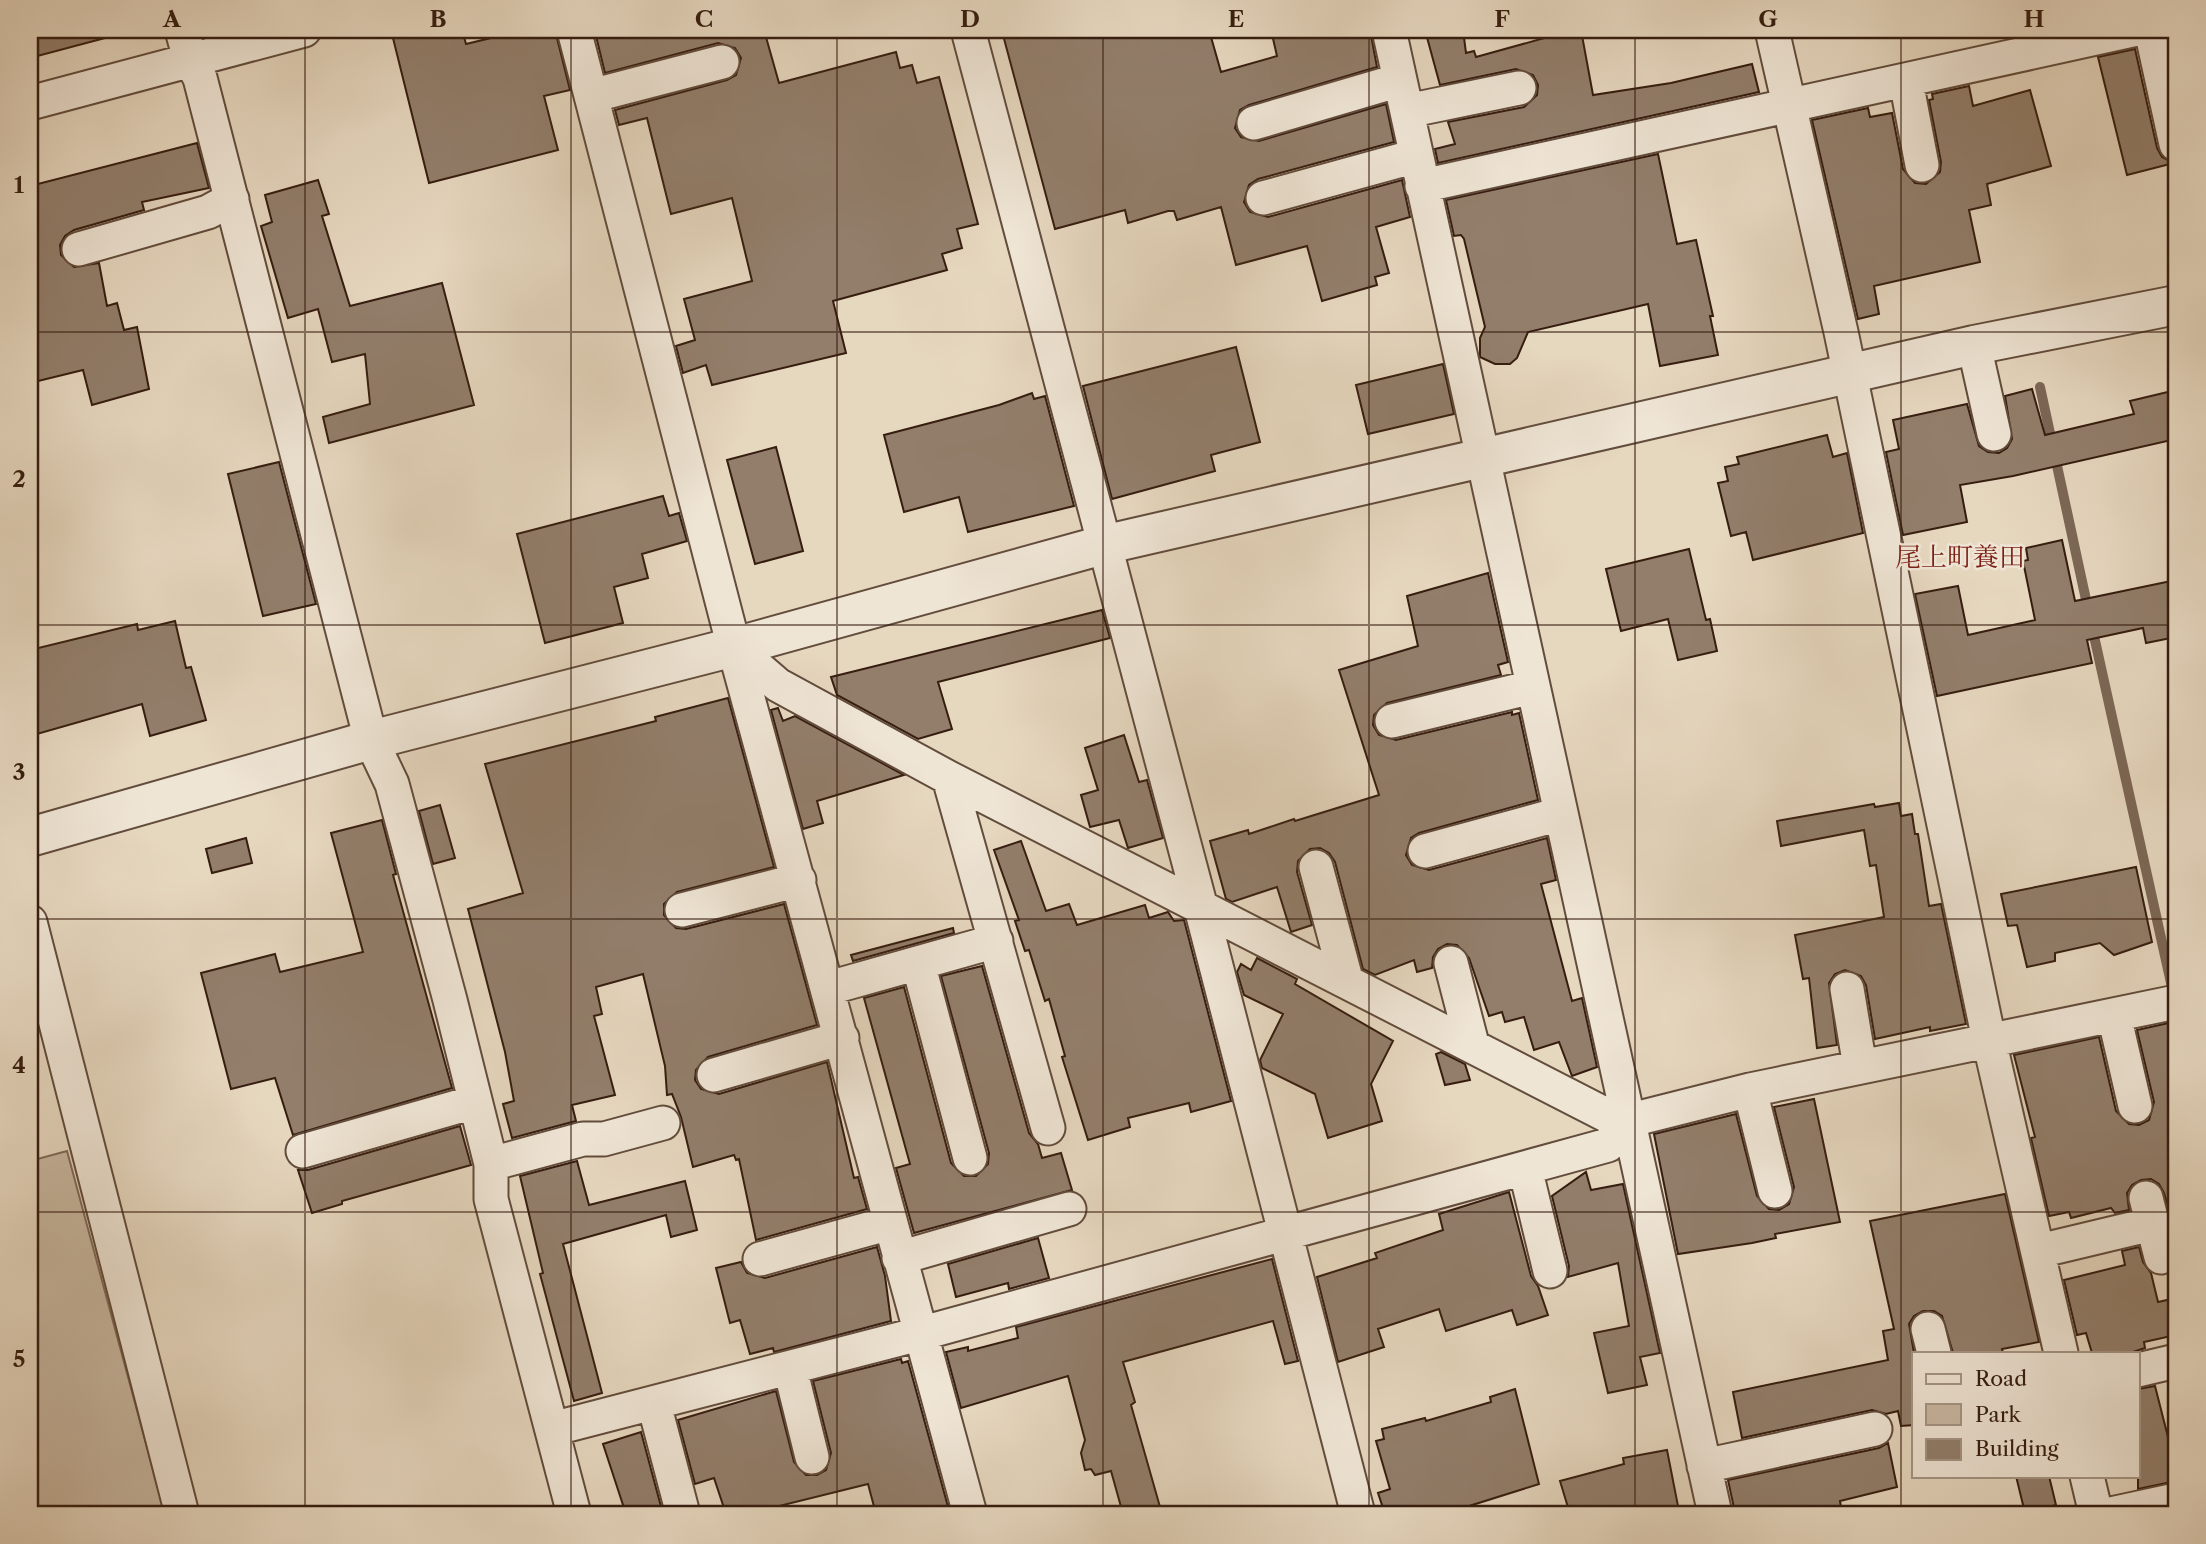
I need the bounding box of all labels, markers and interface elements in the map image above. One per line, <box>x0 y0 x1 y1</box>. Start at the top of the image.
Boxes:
text: A <box>162 5 182 33</box>
text: B <box>429 5 447 33</box>
text: C <box>695 5 713 33</box>
text: D <box>960 5 980 33</box>
text: E <box>1228 5 1244 33</box>
text: F <box>1494 5 1510 33</box>
text: G <box>1758 5 1778 33</box>
text: H <box>2024 5 2045 33</box>
text: 1 <box>14 171 25 199</box>
text: 2 <box>12 465 26 493</box>
district label: 尾上町養田 <box>1895 541 2025 573</box>
text: 3 <box>13 758 26 786</box>
text: 4 <box>12 1051 26 1079</box>
text: 5 <box>13 1345 25 1373</box>
legend <box>1912 1352 2140 1478</box>
text: Road <box>1975 1366 2027 1391</box>
text: Park <box>1975 1402 2021 1427</box>
text: Building <box>1975 1436 2060 1461</box>

